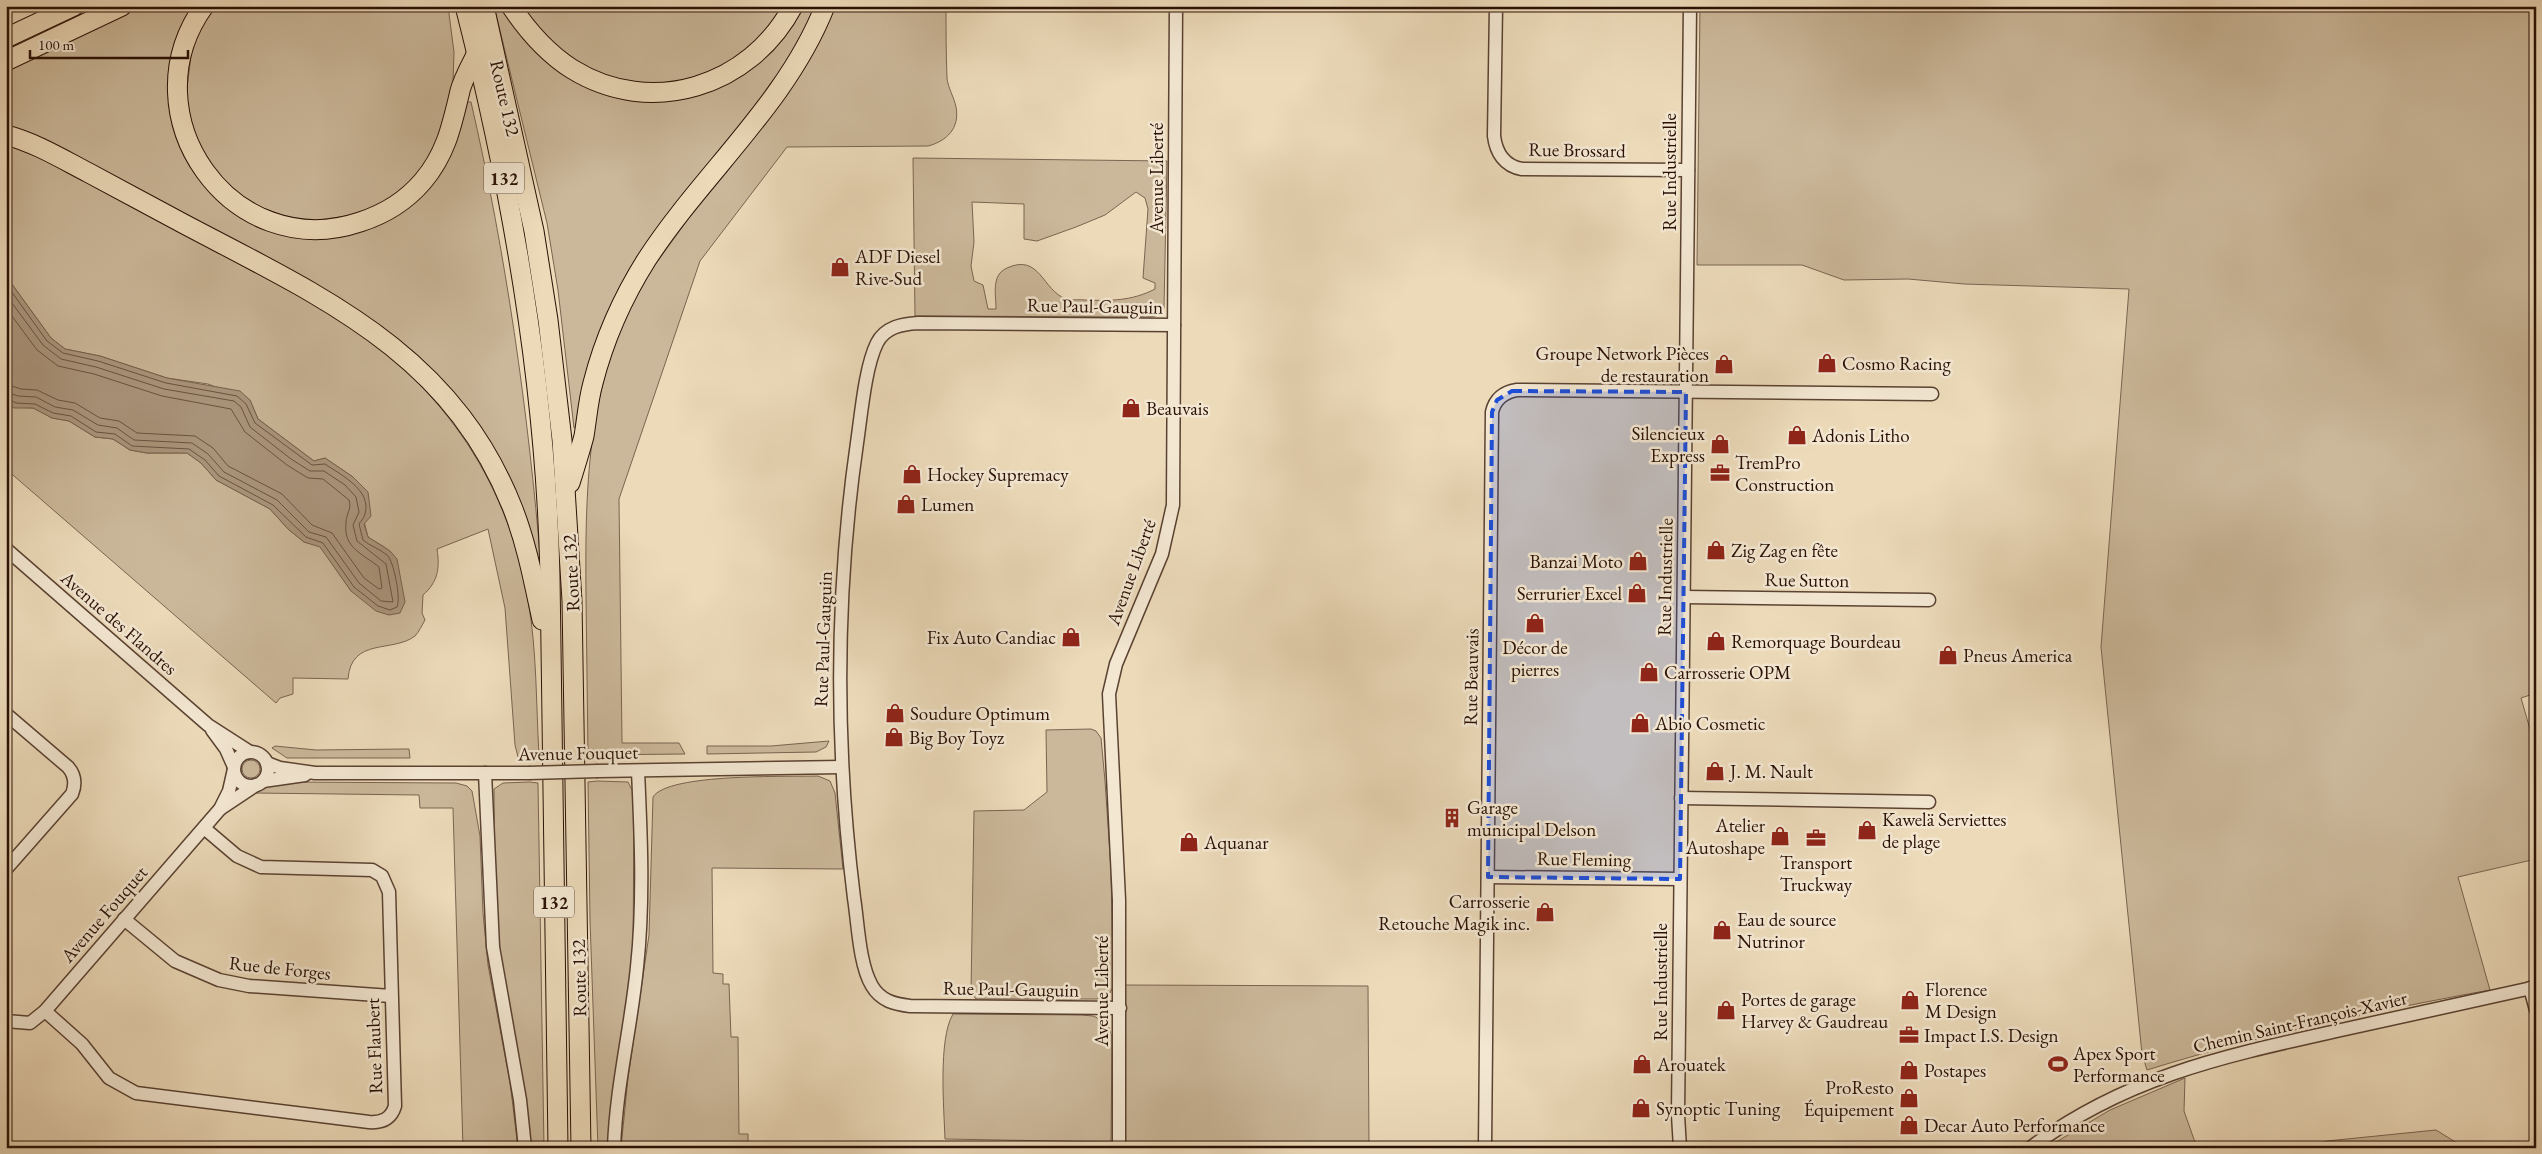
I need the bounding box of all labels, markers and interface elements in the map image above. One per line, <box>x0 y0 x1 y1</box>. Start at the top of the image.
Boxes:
scale bar <box>30 28 188 60</box>
text: 100 m <box>38 35 75 54</box>
street label: Route 132 <box>484 57 526 139</box>
street label: Rue Industrielle <box>1657 113 1682 231</box>
street label: Avenue Liberté <box>1144 123 1169 235</box>
street label: Rue Brossard <box>1528 137 1626 163</box>
road number: 132 <box>484 162 524 194</box>
place label: ADF Diesel Rive-Sud <box>854 244 941 291</box>
shop icon: ADF Diesel Rive-Sud <box>829 256 851 278</box>
street label: Rue Paul-Gauguin <box>1027 292 1163 320</box>
place label: Groupe Network Pièces de restauration <box>1536 341 1709 388</box>
place label: Cosmo Racing <box>1842 351 1952 376</box>
shop icon: Cosmo Racing <box>1816 352 1838 374</box>
shop icon: Groupe Network Pièces de restauration <box>1713 353 1735 375</box>
place label: Beauvais <box>1146 396 1209 421</box>
shop icon: Beauvais <box>1120 397 1142 419</box>
place label: Silencieux Express <box>1632 421 1706 468</box>
place label: Adonis Litho <box>1811 423 1910 448</box>
shop icon: Adonis Litho <box>1786 424 1808 446</box>
shop icon: Silencieux Express <box>1709 433 1731 455</box>
place label: TremPro Construction <box>1735 450 1834 497</box>
place label: Hockey Supremacy <box>927 462 1069 487</box>
office icon: TremPro Construction <box>1709 462 1731 484</box>
shop icon: Hockey Supremacy <box>901 463 923 485</box>
place label: Lumen <box>921 492 974 517</box>
shop icon: Lumen <box>895 493 917 515</box>
street label: Avenue Liberté <box>1100 516 1162 629</box>
street label: Rue Industrielle <box>1651 518 1679 636</box>
street label: Route 132 <box>556 534 586 612</box>
place label: Zig Zag en fête <box>1731 538 1838 563</box>
shop icon: Zig Zag en fête <box>1705 539 1727 561</box>
place label: Banzai Moto <box>1530 549 1623 574</box>
shop icon: Banzai Moto <box>1627 550 1649 572</box>
street label: Avenue des Flandres <box>55 565 183 681</box>
street label: Rue Sutton <box>1764 567 1850 593</box>
street label: Rue Paul-Gauguin <box>808 571 838 707</box>
place label: Serrurier Excel <box>1517 581 1622 606</box>
shop icon: Serrurier Excel <box>1626 582 1648 604</box>
shop icon: Décor de pierres <box>1524 612 1546 634</box>
place label: Fix Auto Candiac <box>927 625 1056 650</box>
shop icon: Fix Auto Candiac <box>1060 626 1082 648</box>
street label: Rue Beauvais <box>1458 628 1484 726</box>
place label: Remorquage Bourdeau <box>1731 629 1901 654</box>
shop icon: Remorquage Bourdeau <box>1705 630 1727 652</box>
place label: Décor de pierres <box>1502 635 1568 682</box>
place label: Pneus America <box>1963 643 2073 668</box>
shop icon: Pneus America <box>1937 644 1959 666</box>
place label: Carrosserie OPM <box>1664 660 1791 685</box>
shop icon: Carrosserie OPM <box>1638 661 1660 683</box>
place label: Soudure Optimum <box>910 701 1050 726</box>
shop icon: Soudure Optimum <box>884 702 906 724</box>
place label: Abio Cosmetic <box>1654 711 1766 736</box>
shop icon: Abio Cosmetic <box>1629 712 1651 734</box>
place label: Big Boy Toyz <box>909 725 1005 750</box>
shop icon: Big Boy Toyz <box>883 726 905 748</box>
street label: Avenue Fouquet <box>517 739 638 767</box>
place label: J. M. Nault <box>1728 759 1813 784</box>
shop icon: J. M. Nault <box>1704 760 1726 782</box>
place label: Garage municipal Delson <box>1467 795 1596 842</box>
building icon: Garage municipal Delson <box>1441 807 1463 829</box>
place label: Kawelä Serviettes de plage <box>1882 807 2007 854</box>
place label: Atelier Autoshape <box>1685 813 1766 860</box>
shop icon: Kawelä Serviettes de plage <box>1856 819 1878 841</box>
shop icon: Atelier Autoshape <box>1769 825 1791 847</box>
office icon: Transport Truckway <box>1805 827 1827 849</box>
place label: Aquanar <box>1203 830 1269 855</box>
shop icon: Aquanar <box>1178 831 1200 853</box>
street label: Rue Fleming <box>1537 846 1632 872</box>
place label: Transport Truckway <box>1780 850 1853 897</box>
street label: Avenue Fouquet <box>54 860 153 968</box>
road number: 132 <box>534 886 574 918</box>
place label: Carrosserie Retouche Magik inc. <box>1378 889 1530 936</box>
shop icon: Carrosserie Retouche Magik inc. <box>1534 901 1556 923</box>
place label: Eau de source Nutrinor <box>1737 907 1836 954</box>
shop icon: Eau de source Nutrinor <box>1711 919 1733 941</box>
street label: Rue Industrielle <box>1648 923 1673 1041</box>
street label: Avenue Liberté <box>1089 936 1114 1048</box>
street label: Route 132 <box>566 939 592 1017</box>
street label: Rue de Forges <box>228 950 332 986</box>
street label: Rue Paul-Gauguin <box>943 975 1079 1003</box>
place label: Florence M Design <box>1925 977 1997 1024</box>
street label: Chemin Saint-François-Xavier <box>2190 985 2410 1059</box>
place label: Portes de garage Harvey & Gaudreau <box>1741 987 1888 1034</box>
shop icon: Florence M Design <box>1899 989 1921 1011</box>
street label: Rue Flaubert <box>360 997 388 1094</box>
shop icon: Portes de garage Harvey & Gaudreau <box>1715 999 1737 1021</box>
place label: Impact I.S. Design <box>1924 1023 2058 1048</box>
office icon: Impact I.S. Design <box>1898 1024 1920 1046</box>
place label: Apex Sport Performance <box>2072 1041 2165 1088</box>
place label: Arouatek <box>1656 1052 1727 1077</box>
shop icon: Arouatek <box>1631 1053 1653 1075</box>
sports icon: Apex Sport Performance <box>2047 1053 2069 1075</box>
place label: Postapes <box>1924 1058 1986 1083</box>
shop icon: Postapes <box>1898 1059 1920 1081</box>
place label: ProResto Équipement <box>1804 1075 1894 1122</box>
shop icon: ProResto Équipement <box>1898 1087 1920 1109</box>
place label: Synoptic Tuning <box>1656 1096 1781 1121</box>
shop icon: Synoptic Tuning <box>1630 1097 1652 1119</box>
place label: Decar Auto Performance <box>1924 1113 2105 1138</box>
shop icon: Decar Auto Performance <box>1898 1114 1920 1136</box>

